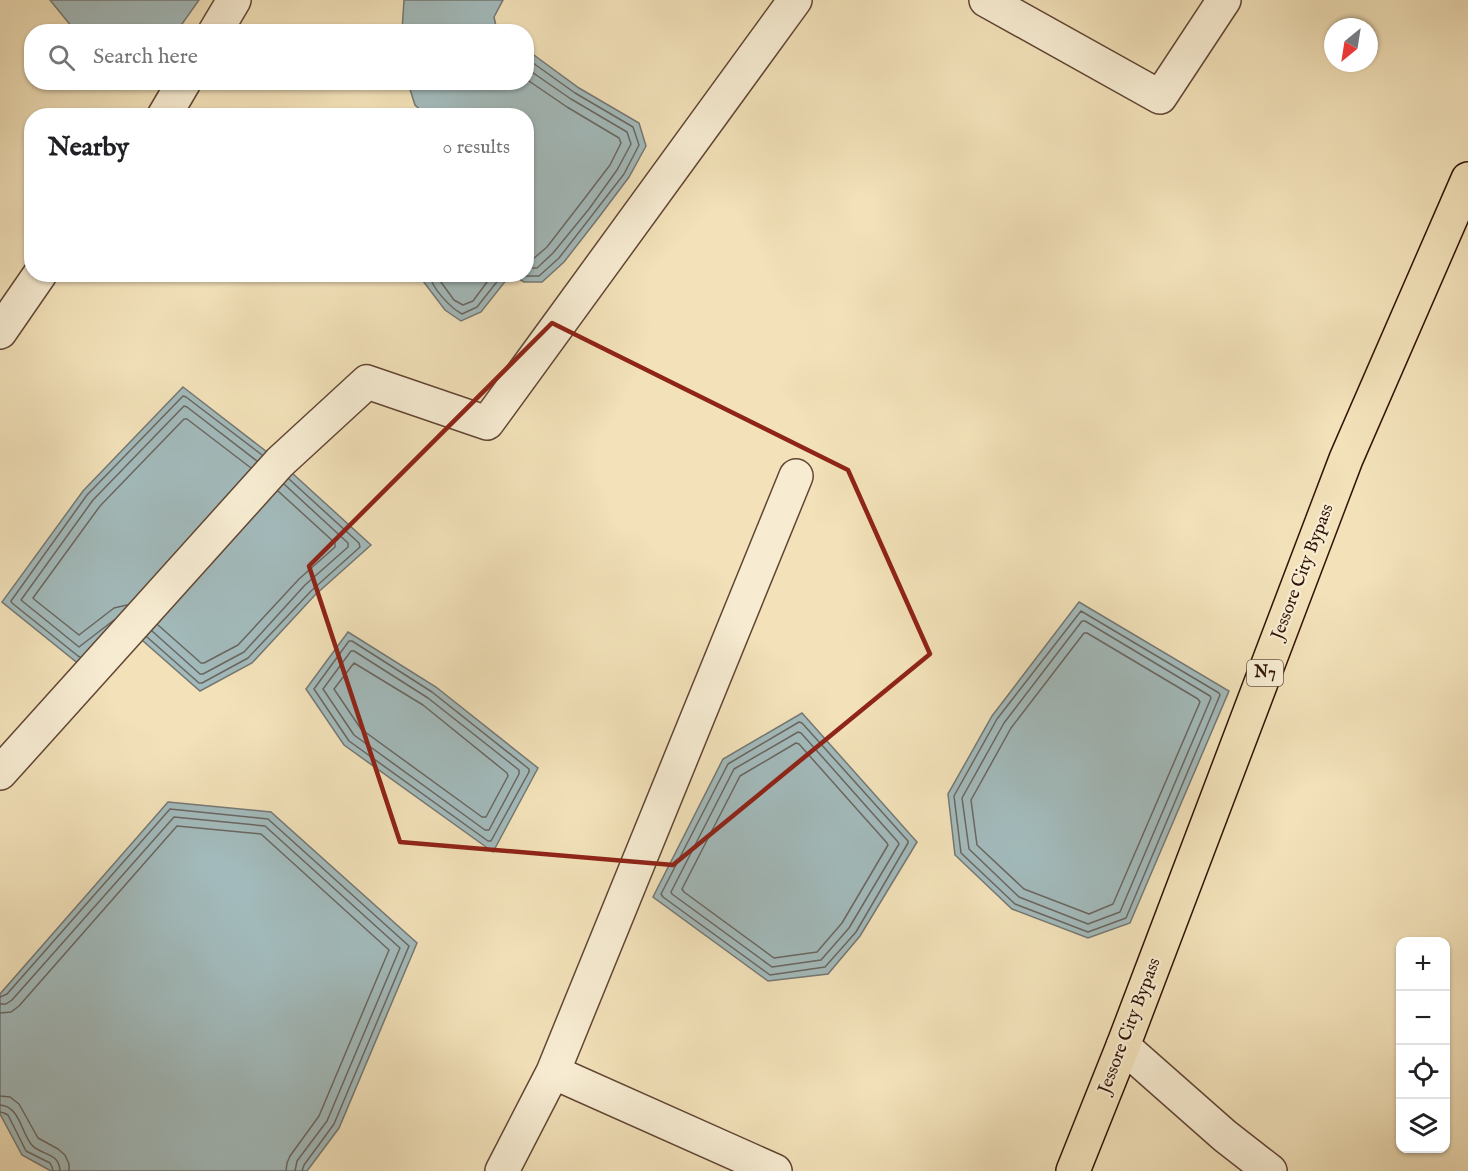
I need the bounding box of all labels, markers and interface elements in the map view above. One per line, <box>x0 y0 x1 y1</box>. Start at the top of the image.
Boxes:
north arrow <box>1324 18 1378 72</box>
search box <box>24 24 534 90</box>
icon: search <box>45 41 78 74</box>
text: Search here <box>93 43 198 71</box>
text: Nearby <box>48 131 129 164</box>
text: 0 results <box>443 135 510 160</box>
street label: Jessore City Bypass <box>1266 501 1339 645</box>
road number: N7 <box>1247 660 1283 686</box>
map controls <box>1396 937 1450 1153</box>
button: + <box>1396 937 1450 991</box>
street label: Jessore City Bypass <box>1093 955 1166 1099</box>
button: − <box>1396 991 1450 1045</box>
button: locate <box>1396 1045 1450 1099</box>
button: layers <box>1396 1099 1450 1153</box>

